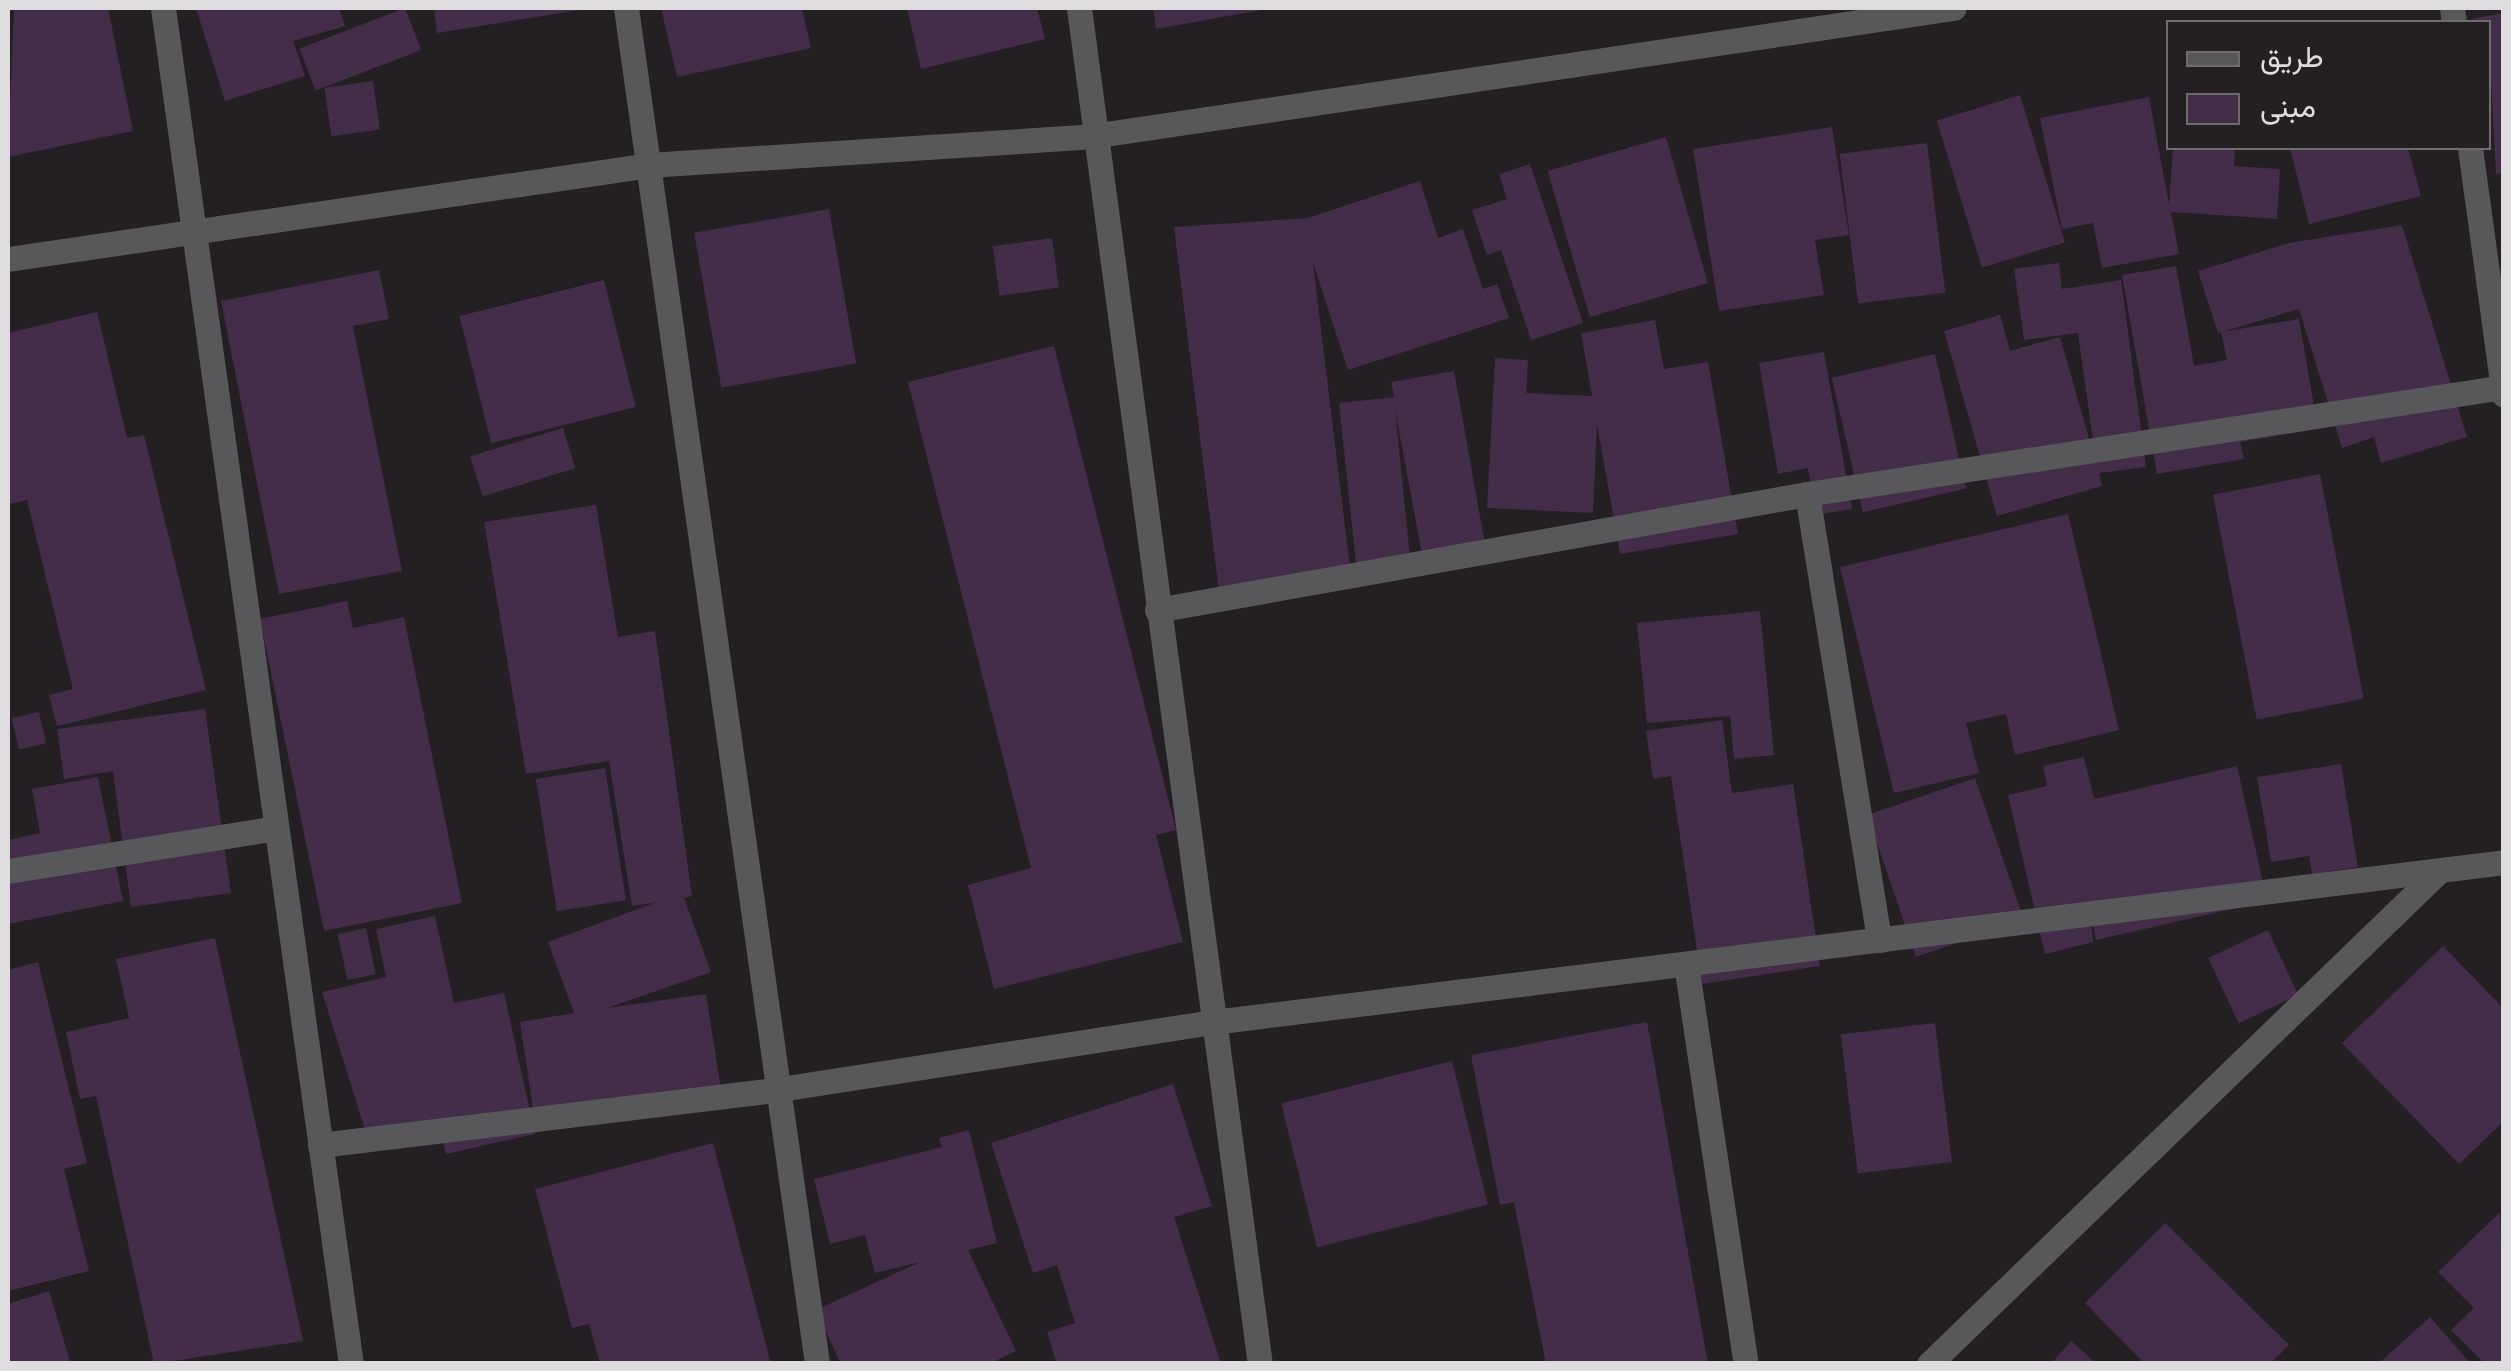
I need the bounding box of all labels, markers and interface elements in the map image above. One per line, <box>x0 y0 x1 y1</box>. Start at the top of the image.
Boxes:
legend <box>2166 20 2491 150</box>
text: طريق <box>2260 38 2324 75</box>
text: مبنى <box>2260 88 2316 125</box>

